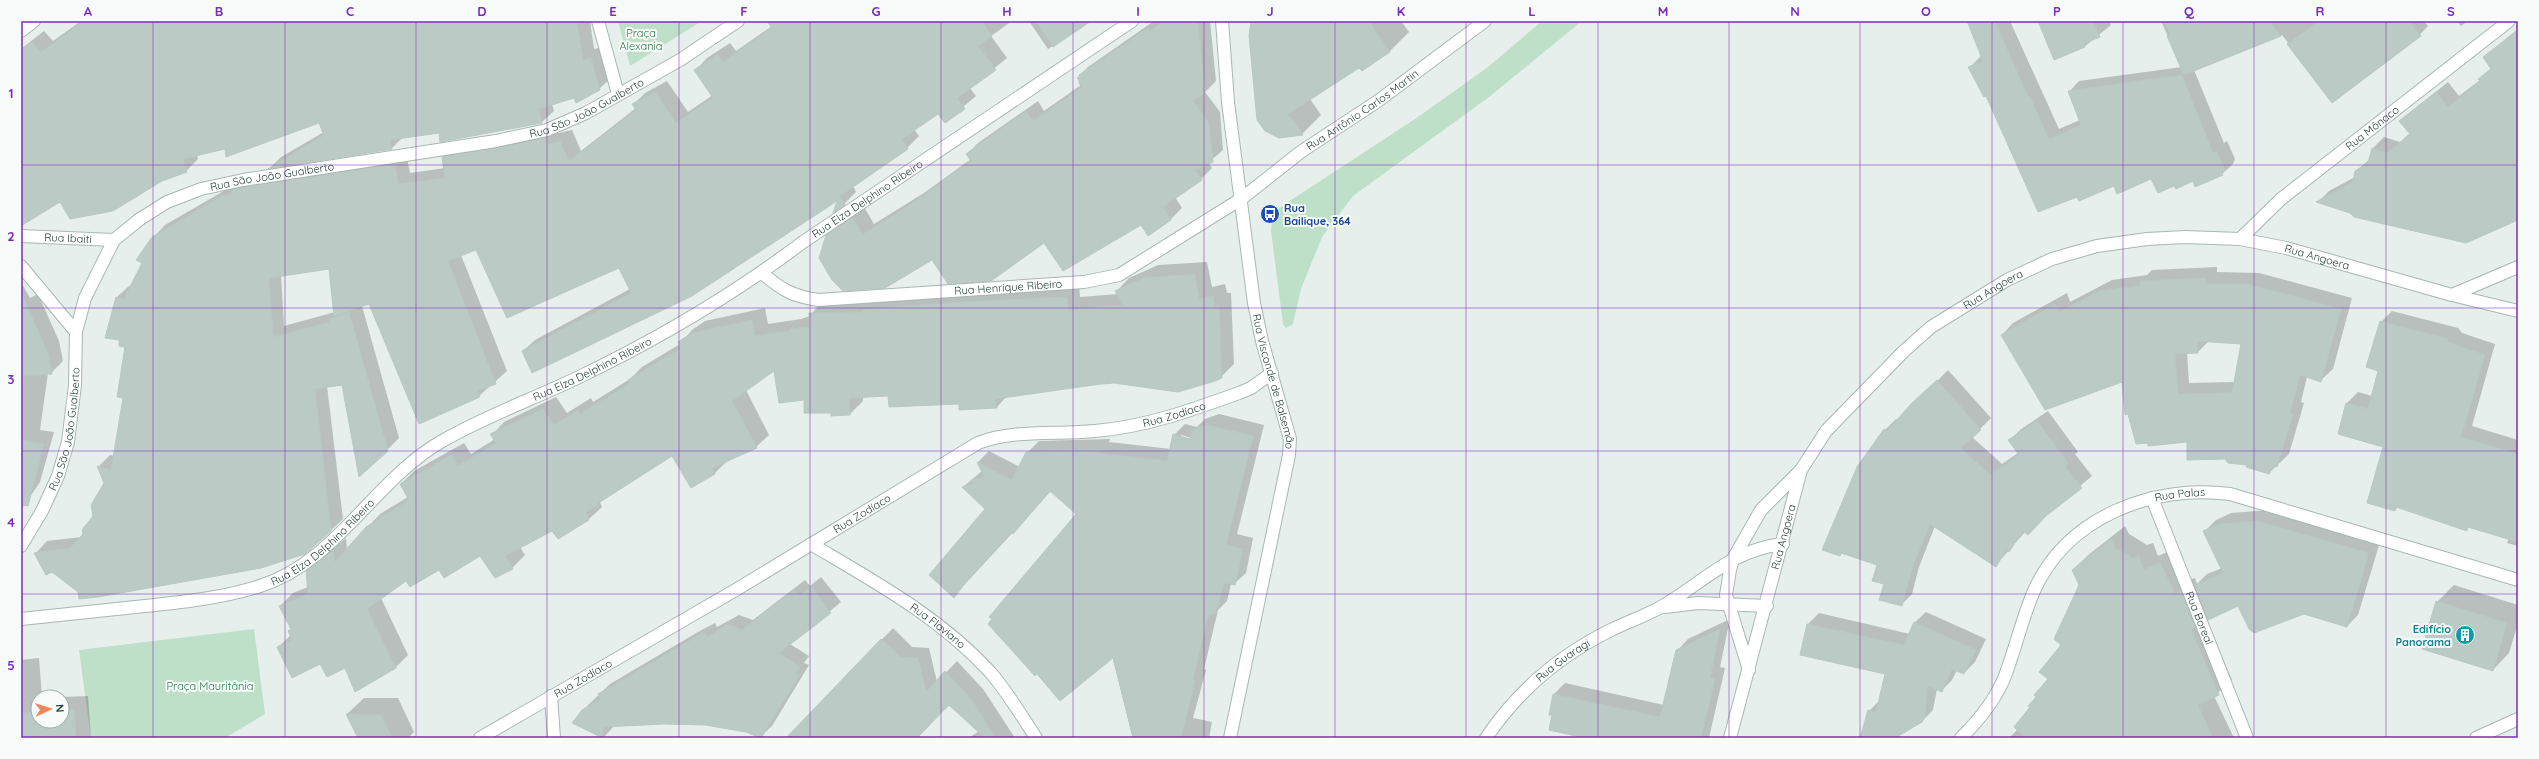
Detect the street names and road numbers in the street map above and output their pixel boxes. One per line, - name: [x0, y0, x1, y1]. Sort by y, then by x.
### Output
- street label: Rua Antônio Carlos Martin: [1304, 66, 1421, 153]
- street label: Rua São João Gualberto: [528, 75, 647, 141]
- street label: Rua Mônaco: [2343, 102, 2402, 153]
- street label: Rua Elza Delphino Ribeiro: [809, 156, 926, 241]
- street label: Rua São João Gualberto: [209, 159, 335, 194]
- street label: Rua Ibaiti: [44, 230, 92, 246]
- street label: Rua Angoera: [2283, 241, 2351, 273]
- street label: Rua Angoera: [1961, 267, 2025, 312]
- street label: Rua Henrique Ribeiro: [954, 276, 1063, 298]
- street label: Rua Visconde de Balsemão: [1249, 313, 1297, 450]
- street label: Rua Elza Delphino Ribeiro: [531, 334, 654, 404]
- street label: Rua São João Gualberto: [45, 367, 82, 493]
- street label: Rua Zodíaco: [1141, 398, 1208, 430]
- street label: Rua Palas: [2153, 485, 2205, 504]
- street label: Rua Zodíaco: [830, 490, 894, 536]
- street label: Rua Elza Delphino Ribeiro: [269, 495, 377, 588]
- street label: Rua Angoera: [1768, 503, 1799, 571]
- street label: Rua Boreal: [2183, 589, 2216, 647]
- street label: Rua Flaviano: [907, 600, 969, 652]
- street label: Rua Guaragi: [1533, 636, 1592, 685]
- street label: Rua Zodíaco: [551, 656, 615, 701]

